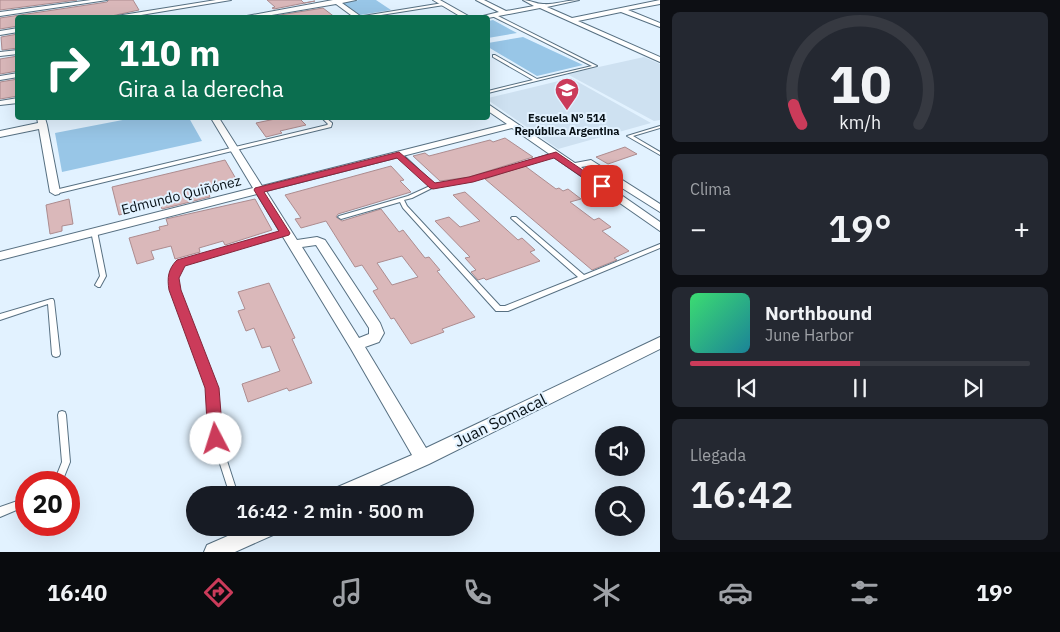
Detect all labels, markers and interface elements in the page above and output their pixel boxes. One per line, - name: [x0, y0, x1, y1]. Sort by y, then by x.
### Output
- text: 110 m: [118, 30, 221, 76]
- icon: right: [35, 35, 100, 100]
- text: 10: [829, 50, 891, 117]
- text: Gira a la derecha: [118, 74, 284, 103]
- school or university icon: Escuela Nº 514 República Argentina: [554, 77, 580, 111]
- place label: Escuela Nº 514 República Argentina: [514, 111, 620, 138]
- text: km/h: [839, 111, 881, 134]
- pin: [581, 165, 623, 207]
- street label: Edmundo Quiñónez: [119, 171, 243, 219]
- icon: arrive: [588, 172, 616, 200]
- text: Clima: [690, 179, 731, 199]
- text: 19°: [828, 203, 892, 252]
- text: −: [690, 210, 707, 247]
- text: +: [1013, 210, 1030, 247]
- text: Northbound: [765, 301, 872, 325]
- text: June Harbor: [765, 325, 854, 345]
- icon: previous: [733, 374, 761, 402]
- icon: pause: [846, 374, 874, 402]
- icon: next: [959, 374, 987, 402]
- street label: Juan Somacal: [451, 389, 549, 451]
- position arrow: [189, 412, 241, 464]
- map controls: [595, 426, 645, 536]
- button: sound: [595, 426, 645, 476]
- text: Llegada: [690, 445, 746, 465]
- text: 16:42: [690, 469, 793, 518]
- speed limit sign: 20: [15, 471, 80, 536]
- button: search: [595, 486, 645, 536]
- text: 16:42 · 2 min · 500 m: [236, 499, 424, 523]
- icon: directions: [201, 575, 236, 610]
- icon: music: [330, 575, 365, 610]
- icon: phone: [460, 575, 495, 610]
- icon: climate: [589, 575, 624, 610]
- icon: car: [718, 575, 753, 610]
- icon: filters: [847, 575, 882, 610]
- text: 16:40: [47, 578, 107, 607]
- text: 19°: [976, 578, 1013, 607]

